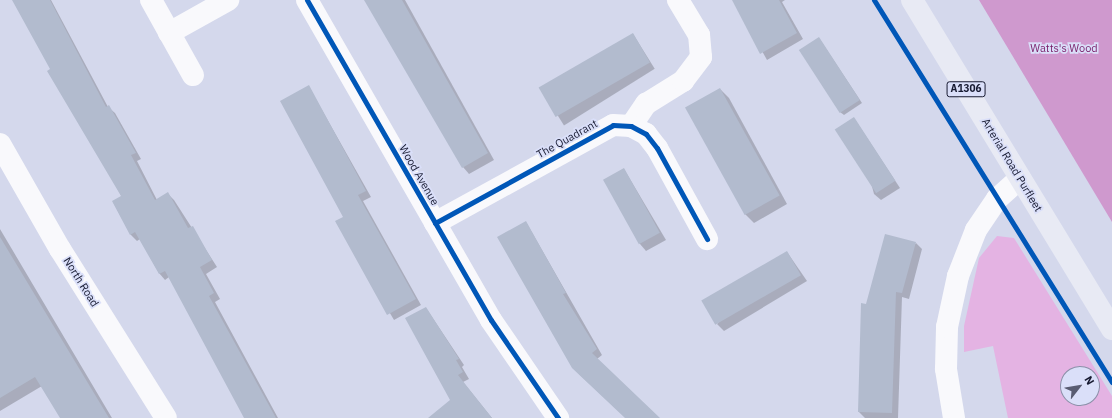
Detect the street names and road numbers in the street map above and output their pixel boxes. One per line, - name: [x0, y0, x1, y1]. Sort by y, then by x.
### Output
- road number: A1306: [946, 81, 986, 97]
- street label: Arterial Road Purfleet: [979, 116, 1045, 214]
- street label: The Quadrant: [534, 117, 600, 161]
- street label: Wood Avenue: [396, 142, 442, 208]
- street label: North Road: [61, 255, 101, 309]

